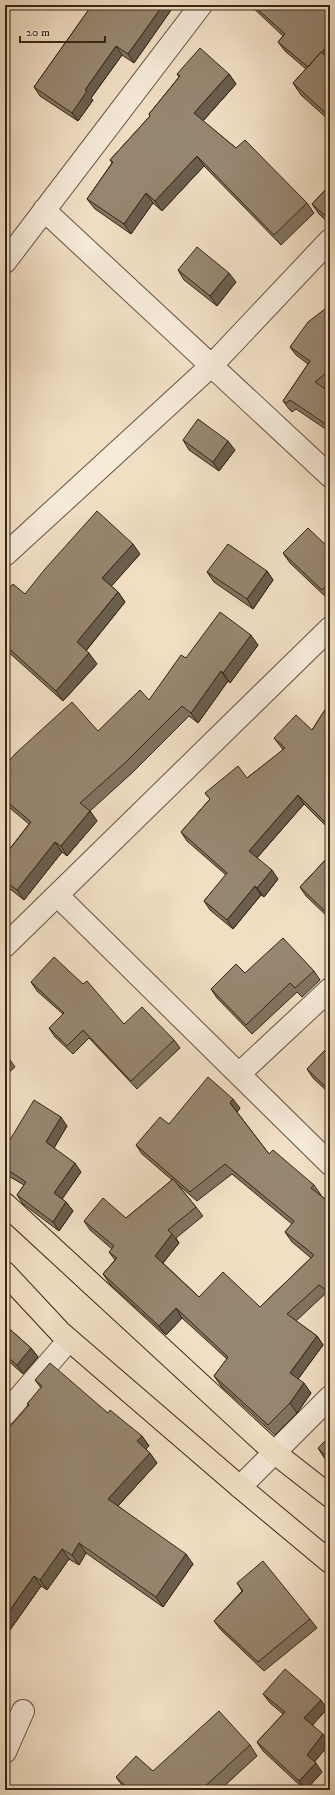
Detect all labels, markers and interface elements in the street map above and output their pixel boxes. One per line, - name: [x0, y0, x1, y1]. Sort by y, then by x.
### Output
- scale bar: [20, 18, 105, 44]
- text: 20 m: [26, 25, 50, 40]

